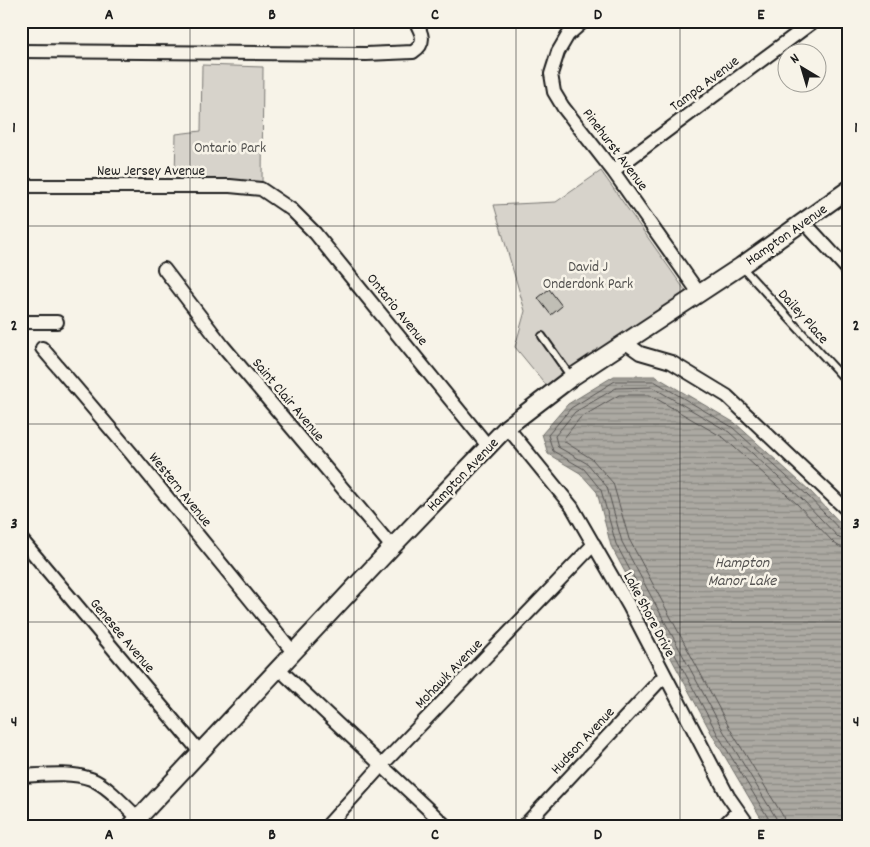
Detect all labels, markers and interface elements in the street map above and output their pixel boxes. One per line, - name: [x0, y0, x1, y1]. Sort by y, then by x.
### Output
- text: A: [105, 4, 114, 27]
- text: B: [268, 4, 276, 27]
- text: C: [431, 4, 439, 27]
- text: D: [594, 4, 603, 27]
- text: E: [757, 4, 765, 27]
- north arrow: [778, 42, 828, 92]
- text: N: [786, 49, 804, 69]
- street label: Tampa Avenue: [666, 51, 745, 118]
- street label: Pinehurst Avenue: [576, 104, 653, 196]
- text: 1: [12, 117, 16, 140]
- text: 1: [854, 117, 858, 140]
- park label: Ontario Park: [194, 138, 266, 160]
- street label: New Jersey Avenue: [97, 161, 205, 183]
- street label: Hampton Avenue: [742, 199, 833, 272]
- park label: David J Onderdonk Park: [543, 257, 633, 296]
- street label: Ontario Avenue: [360, 269, 433, 352]
- street label: Dailey Place: [772, 285, 833, 350]
- text: 2: [11, 315, 18, 338]
- text: 2: [853, 315, 860, 338]
- street label: Saint Clair Avenue: [246, 354, 329, 447]
- street label: Hampton Avenue: [422, 433, 505, 517]
- street label: Western Avenue: [142, 448, 217, 533]
- text: 3: [10, 513, 18, 536]
- text: 3: [852, 513, 860, 536]
- water label: Hampton Manor Lake: [708, 552, 777, 593]
- street label: Lake Shore Drive: [616, 568, 680, 662]
- street label: Genesee Avenue: [84, 594, 160, 679]
- street label: Mohawk Avenue: [410, 634, 489, 714]
- street label: Hudson Avenue: [546, 702, 621, 780]
- text: 4: [11, 711, 17, 734]
- text: 4: [853, 711, 859, 734]
- text: A: [105, 824, 114, 847]
- text: B: [268, 824, 276, 847]
- text: C: [431, 824, 439, 847]
- text: D: [594, 824, 603, 847]
- text: E: [757, 824, 765, 847]

